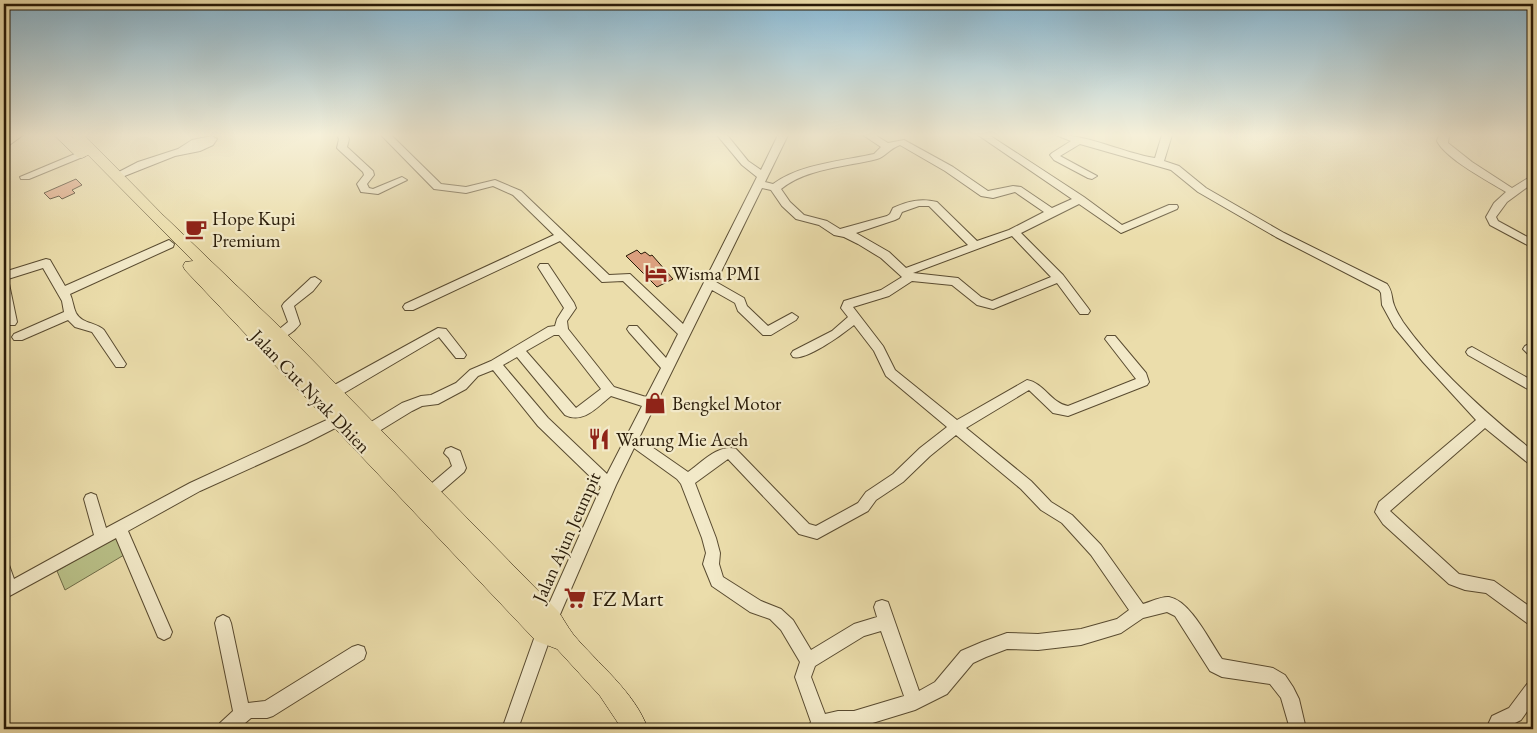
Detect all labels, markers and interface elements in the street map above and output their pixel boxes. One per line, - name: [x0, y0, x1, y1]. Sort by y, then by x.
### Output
- place label: Hope Kupi Premium: [212, 206, 296, 253]
- cafe icon: Hope Kupi Premium: [183, 216, 209, 242]
- hotel icon: Wisma PMI: [643, 260, 669, 286]
- place label: Wisma PMI: [672, 261, 761, 286]
- street label: Jalan Cut Nyak Dhien: [244, 323, 376, 459]
- shop icon: Bengkel Motor: [642, 390, 668, 416]
- place label: Bengkel Motor: [672, 391, 782, 416]
- restaurant icon: Warung Mie Aceh: [586, 426, 612, 452]
- place label: Warung Mie Aceh: [616, 427, 748, 452]
- street label: Jalan Ajun Jeumpit: [526, 468, 606, 608]
- place label: FZ Mart: [592, 584, 663, 613]
- supermarket icon: FZ Mart: [562, 585, 588, 611]

